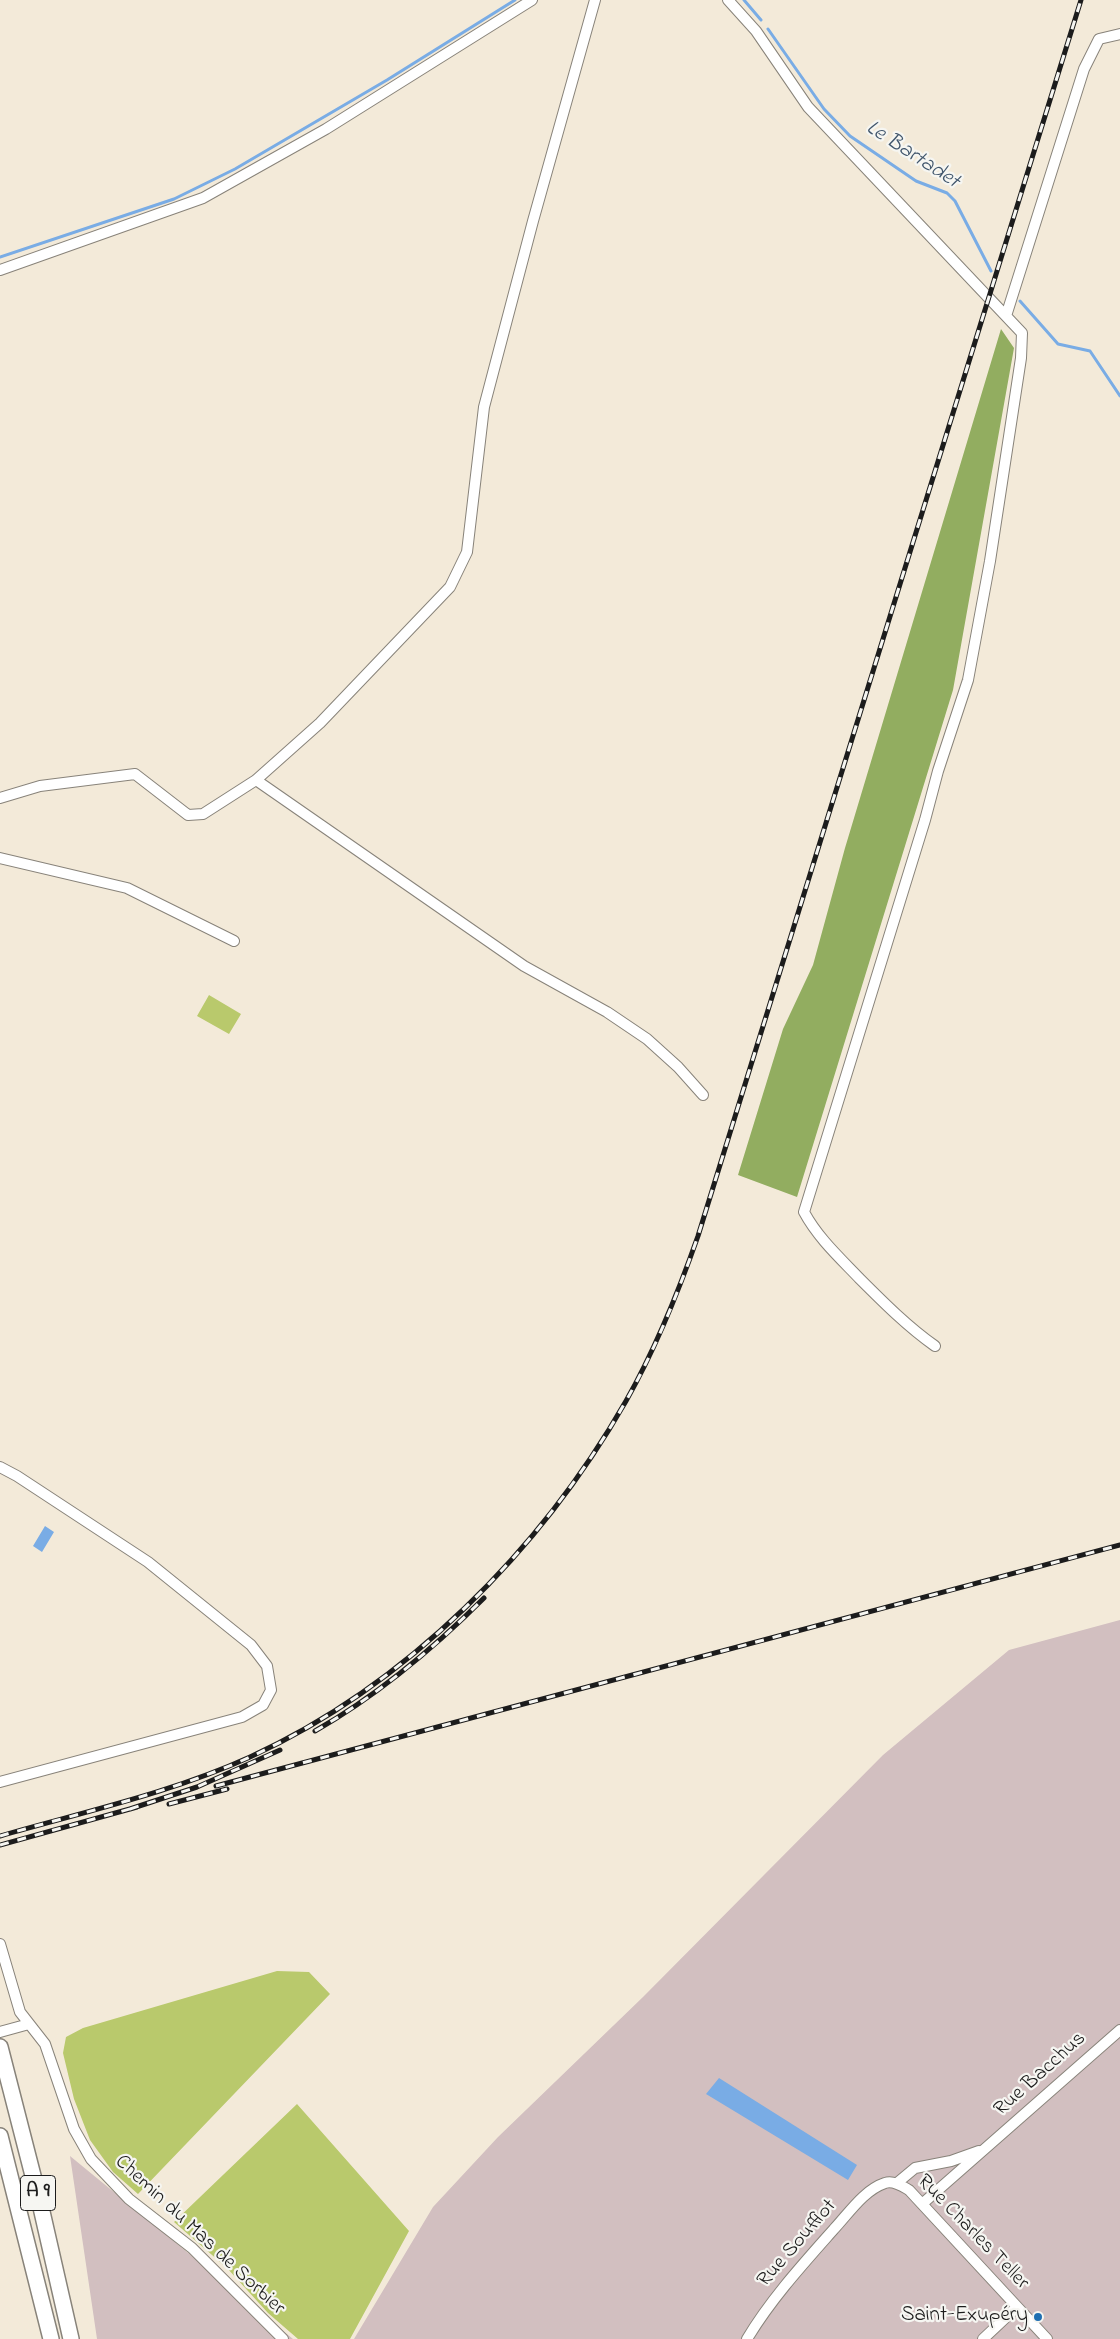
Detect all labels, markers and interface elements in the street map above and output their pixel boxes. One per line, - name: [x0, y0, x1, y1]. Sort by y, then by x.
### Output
- water label: Le Bartadet: [860, 116, 964, 196]
- street label: Rue Bacchus: [990, 2027, 1092, 2123]
- street label: Chemin du Mas de Sorbier: [109, 2150, 289, 2322]
- street label: Rue Charles Teller: [911, 2170, 1033, 2296]
- road number: A 9: [20, 2176, 56, 2210]
- street label: Rue Soufflot: [753, 2195, 843, 2293]
- place label: Saint-Exupéry: [901, 2304, 1028, 2330]
- marker: Saint-Exupéry: [1032, 2311, 1044, 2323]

